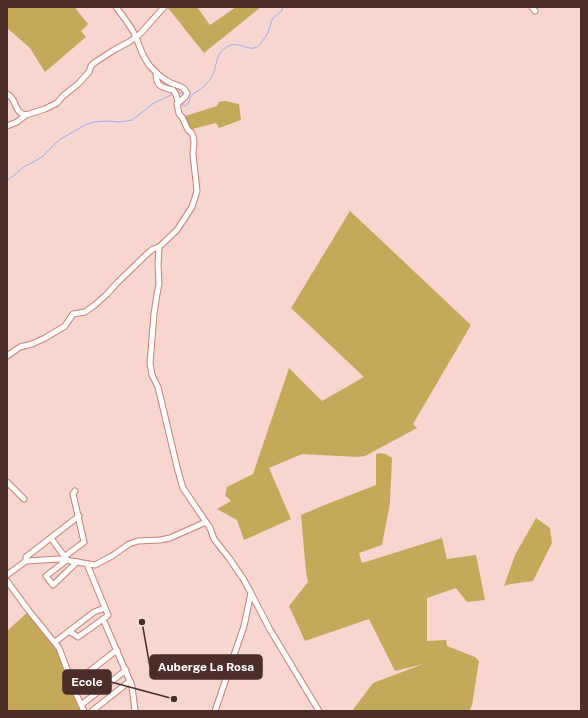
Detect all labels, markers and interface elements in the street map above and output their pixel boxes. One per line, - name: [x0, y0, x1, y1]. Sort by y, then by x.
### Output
- callout: Auberge La Rosa: [150, 655, 262, 679]
- text: Auberge La Rosa: [158, 660, 254, 674]
- callout: Ecole: [63, 670, 111, 694]
- text: Ecole: [71, 675, 103, 689]

